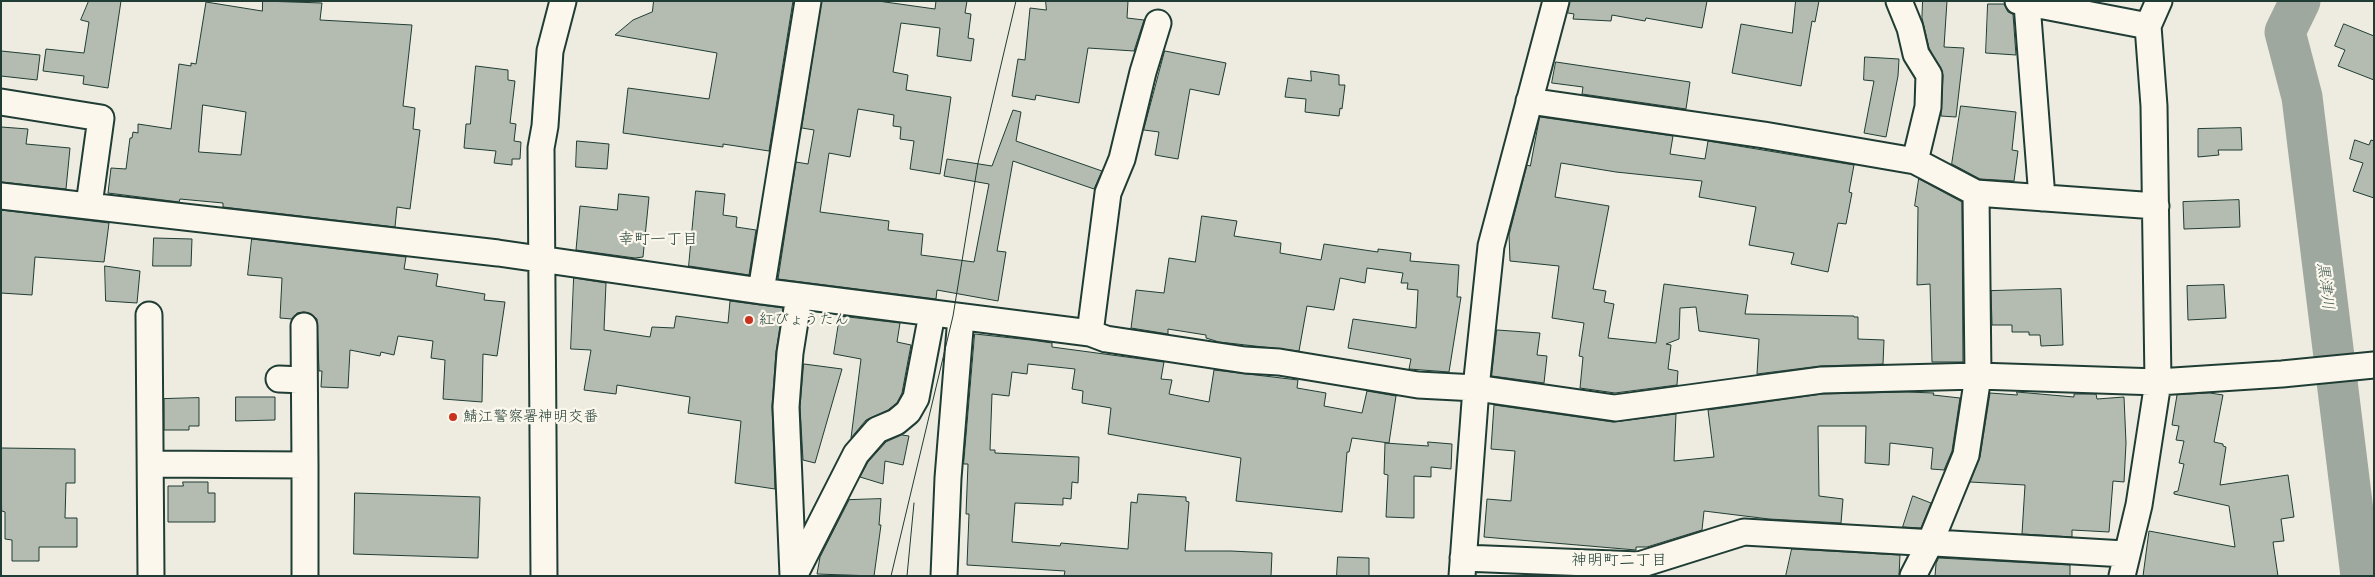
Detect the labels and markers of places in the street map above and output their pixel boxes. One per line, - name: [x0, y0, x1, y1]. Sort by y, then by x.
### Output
- place label: 紅びょうたん: [759, 311, 849, 329]
- marker: 紅びょうたん: [743, 314, 755, 326]
- place label: 鯖江警察署神明交番: [463, 408, 598, 426]
- marker: 鯖江警察署神明交番: [447, 411, 459, 423]

